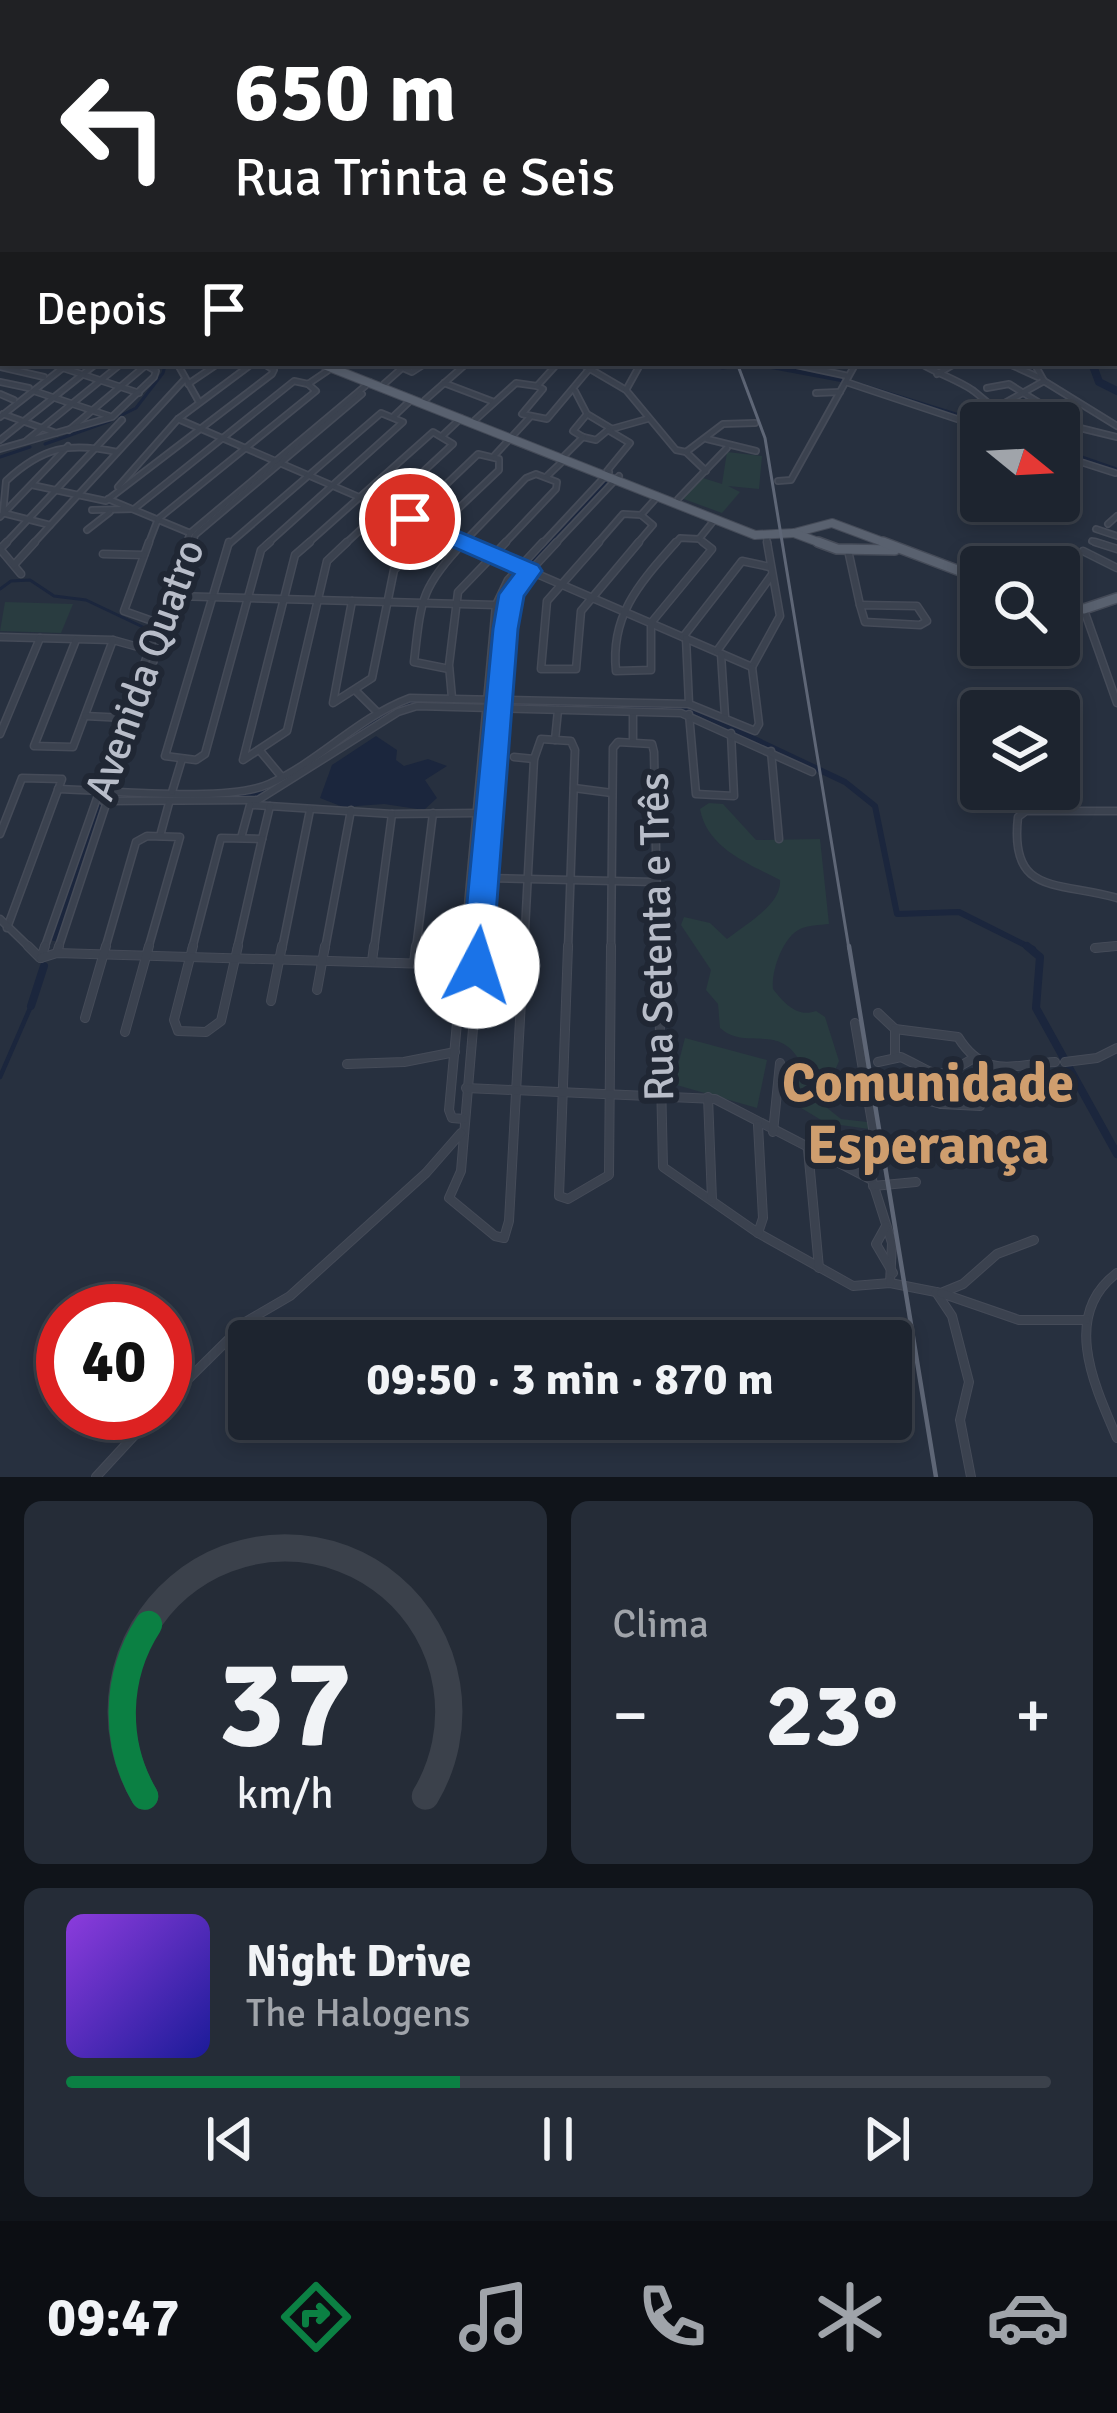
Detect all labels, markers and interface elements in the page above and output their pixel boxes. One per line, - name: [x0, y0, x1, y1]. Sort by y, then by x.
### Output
- text: 650 m: [234, 41, 456, 145]
- icon: left: [36, 48, 192, 204]
- text: Rua Trinta e Seis: [234, 144, 615, 211]
- icon: arrive: [191, 276, 257, 342]
- text: Depois: [36, 282, 167, 337]
- north arrow: [960, 402, 1080, 522]
- map controls: [960, 402, 1080, 810]
- pin: [359, 468, 461, 570]
- icon: arrive: [377, 486, 443, 552]
- street label: Avenida Quatro: [74, 533, 216, 807]
- button: search: [960, 546, 1080, 666]
- button: layers: [960, 690, 1080, 810]
- street label: Rua Setenta e Três: [629, 772, 685, 1102]
- position arrow: [414, 903, 540, 1029]
- district label: Comunidade Esperança: [782, 1050, 1074, 1179]
- speed limit sign: 40: [36, 1284, 192, 1440]
- text: 09:50 · 3 min · 870 m: [366, 1352, 774, 1407]
- text: Clima: [613, 1600, 709, 1648]
- text: 37: [218, 1628, 353, 1781]
- text: 23°: [765, 1660, 898, 1771]
- text: −: [613, 1675, 648, 1756]
- text: +: [1015, 1675, 1051, 1756]
- text: km/h: [237, 1767, 334, 1820]
- text: Night Drive: [246, 1934, 471, 1989]
- text: The Halogens: [246, 1989, 470, 2037]
- icon: previous: [197, 2106, 263, 2172]
- icon: pause: [525, 2106, 591, 2172]
- icon: next: [854, 2106, 920, 2172]
- icon: directions: [274, 2275, 358, 2359]
- icon: music: [452, 2275, 536, 2359]
- icon: phone: [630, 2275, 714, 2359]
- icon: climate: [808, 2275, 892, 2359]
- icon: car: [986, 2275, 1070, 2359]
- text: 09:47: [47, 2284, 180, 2351]

